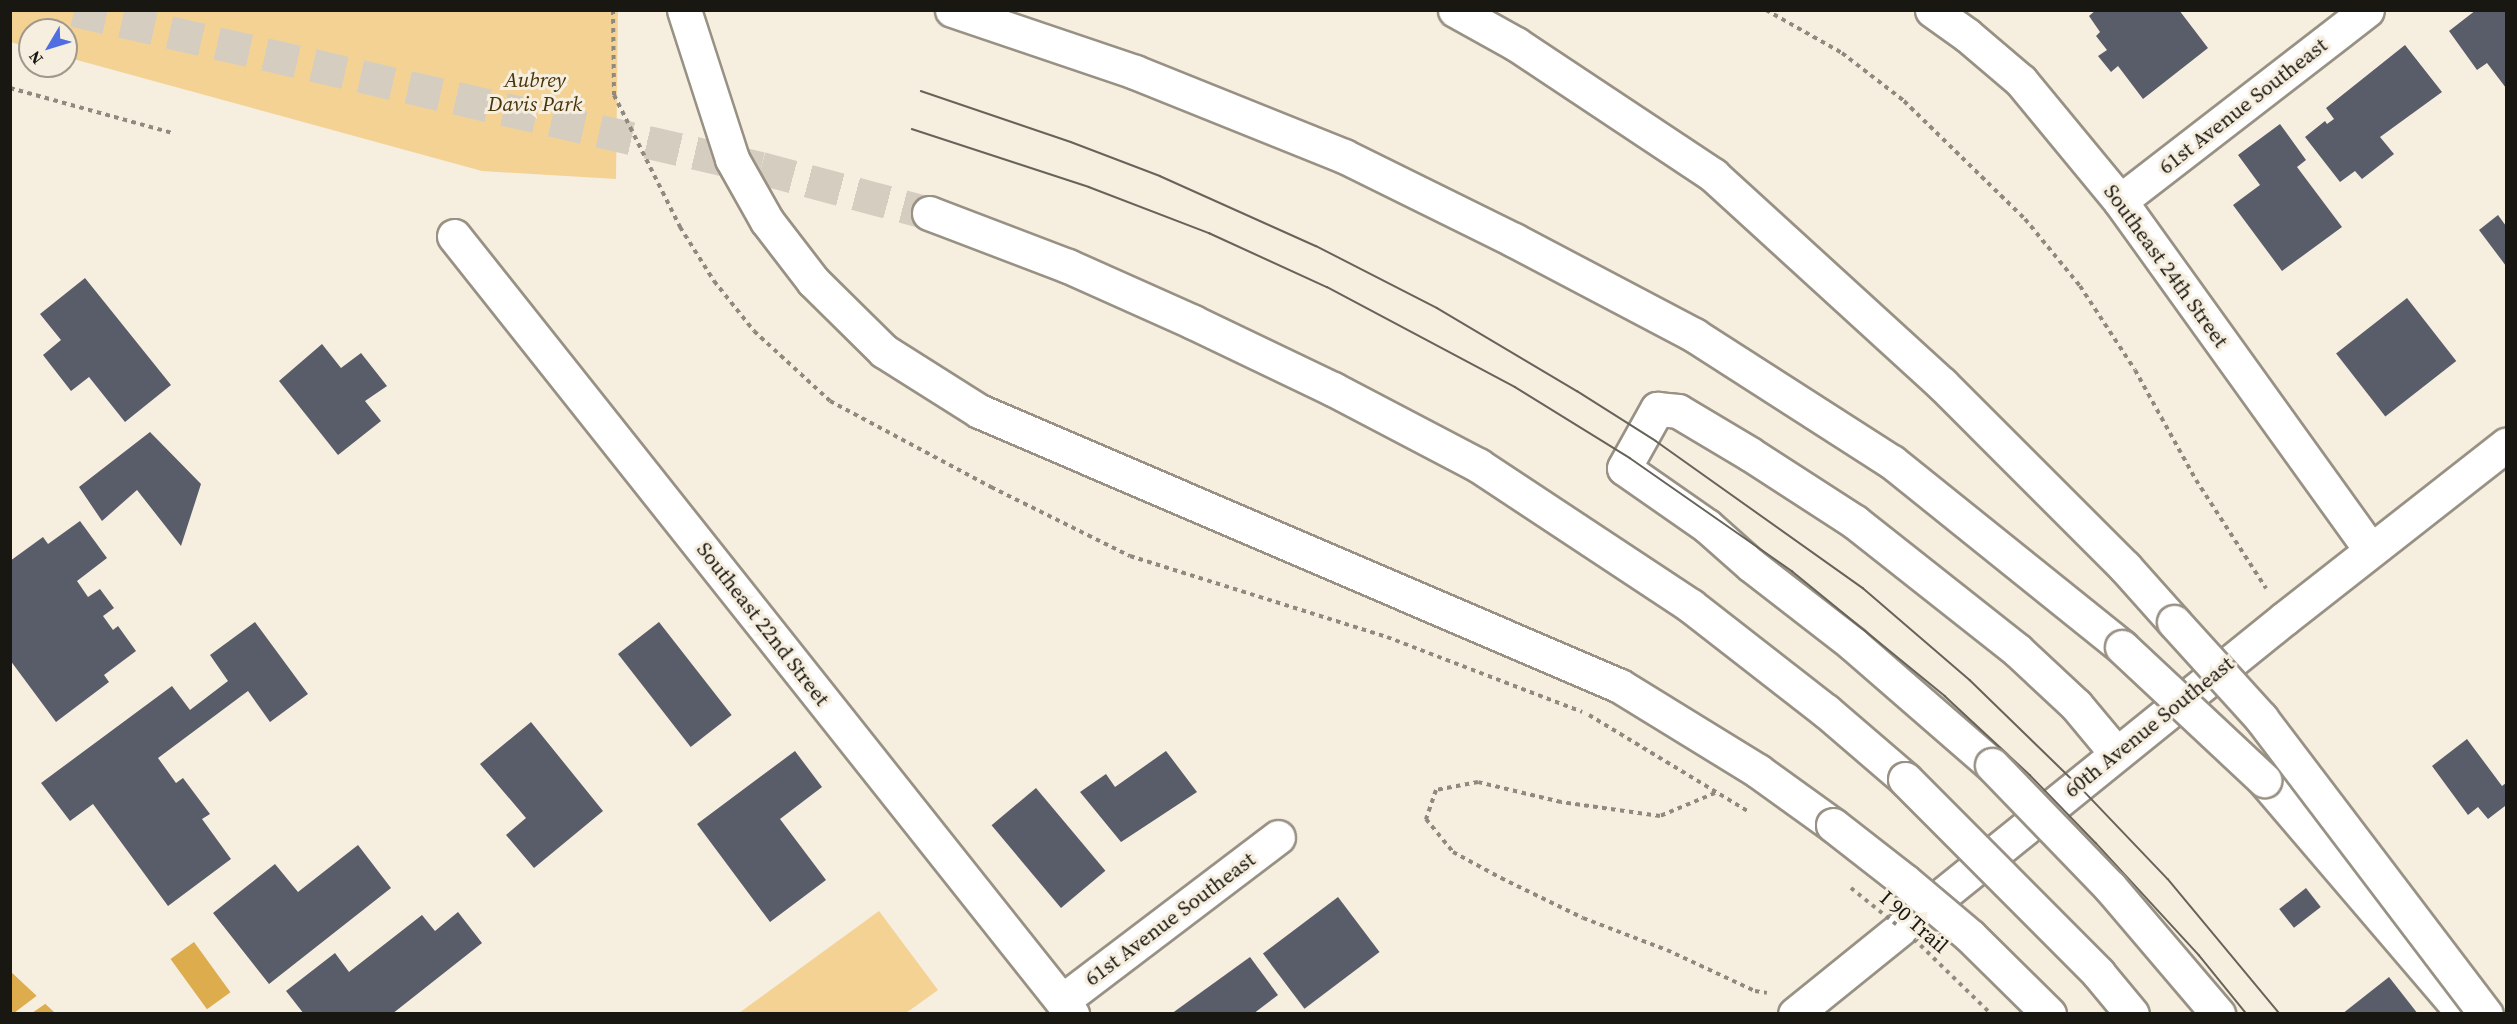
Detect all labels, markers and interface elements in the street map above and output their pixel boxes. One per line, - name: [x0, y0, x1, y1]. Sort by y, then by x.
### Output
- north arrow: [18, 18, 78, 78]
- street label: 61st Avenue Southeast: [2154, 32, 2332, 180]
- text: N: [23, 46, 48, 69]
- park label: Aubrey Davis Park: [488, 67, 582, 117]
- street label: Southeast 24th Street: [2098, 180, 2234, 352]
- street label: Southeast 22nd Street: [691, 537, 835, 711]
- street label: 60th Avenue Southeast: [2059, 651, 2239, 803]
- street label: 61st Avenue Southeast: [1080, 847, 1260, 991]
- street label: I 90 Trail: [1875, 885, 1953, 959]

